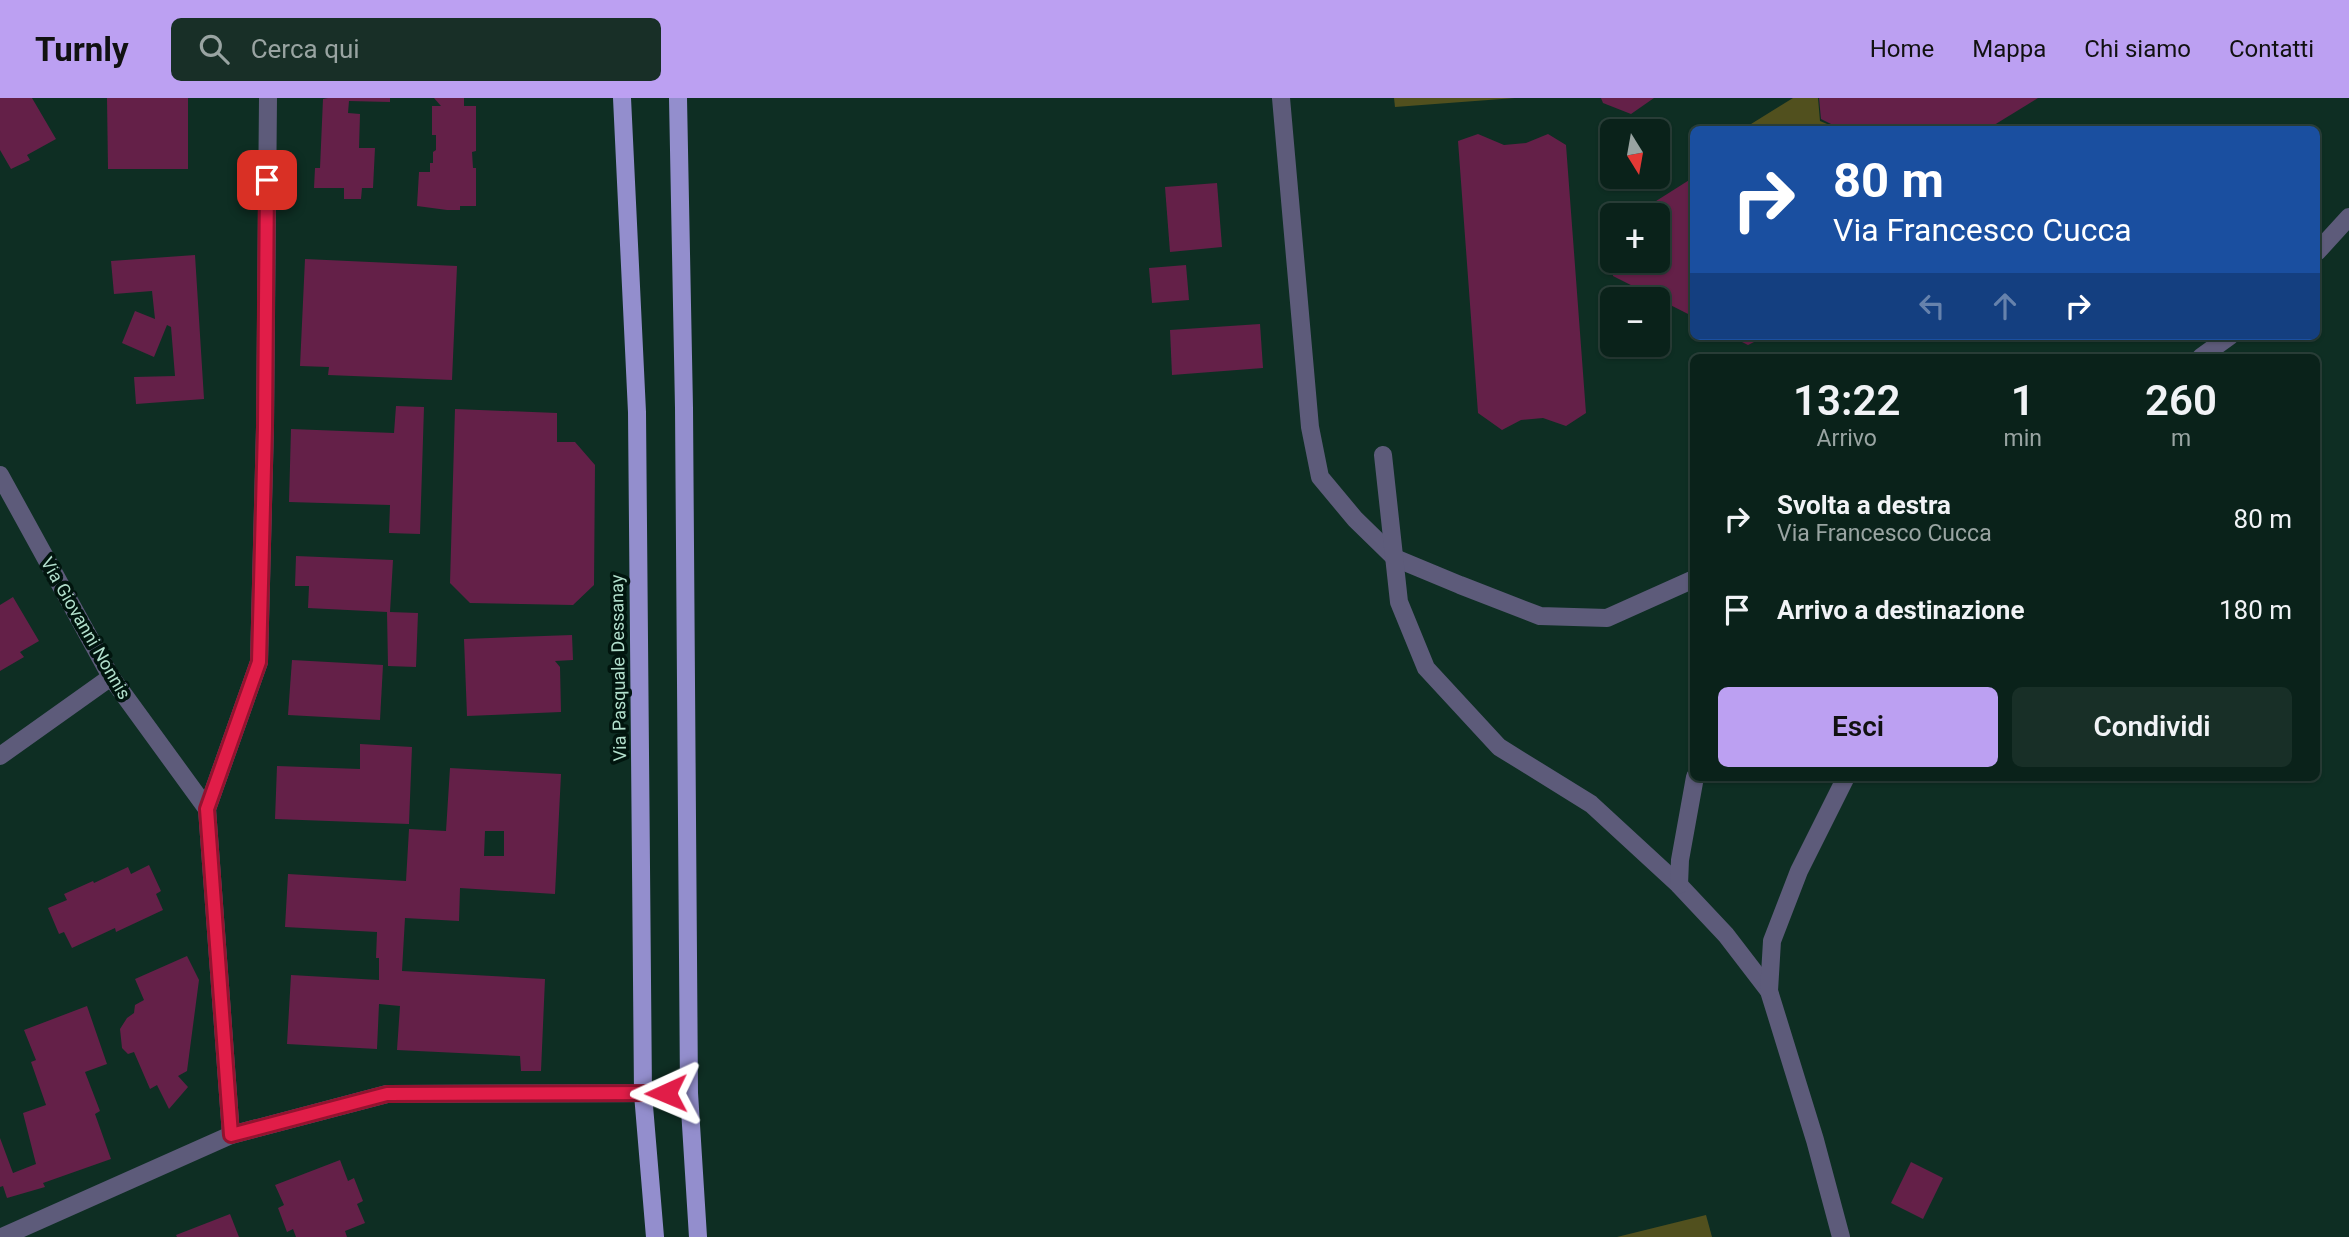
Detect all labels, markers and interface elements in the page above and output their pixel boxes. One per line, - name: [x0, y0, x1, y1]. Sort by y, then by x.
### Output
- search box: [171, 18, 661, 81]
- text: Turnly: [35, 30, 129, 69]
- icon: search: [195, 30, 233, 68]
- text: Cerca qui: [251, 34, 360, 64]
- text: Home: [1870, 35, 1934, 63]
- text: Mappa: [1972, 35, 2046, 63]
- text: Chi siamo: [2084, 35, 2191, 63]
- text: Contatti: [2229, 35, 2314, 63]
- north arrow: [1600, 119, 1670, 189]
- map controls: [1600, 119, 1670, 357]
- pin: [237, 150, 297, 210]
- text: 80 m: [1833, 152, 1944, 209]
- icon: right: [1718, 154, 1809, 245]
- icon: arrive: [248, 161, 286, 199]
- button: +: [1600, 203, 1670, 273]
- text: Via Francesco Cucca: [1833, 211, 2132, 249]
- button: −: [1600, 287, 1670, 357]
- icon: left: [1913, 287, 1951, 325]
- icon: ahead: [1986, 287, 2024, 325]
- icon: right: [2059, 287, 2097, 325]
- text: 13:22: [1793, 376, 1900, 425]
- text: 1: [2011, 376, 2035, 425]
- text: 260: [2145, 376, 2217, 425]
- text: Arrivo: [1817, 425, 1877, 452]
- text: min: [2003, 425, 2042, 452]
- text: m: [2171, 425, 2191, 452]
- text: Svolta a destra: [1777, 490, 1951, 520]
- icon: right: [1718, 500, 1756, 538]
- text: 80 m: [2234, 504, 2292, 534]
- text: Via Francesco Cucca: [1777, 520, 1992, 547]
- street label: Via Giovanni Nonnis: [37, 553, 135, 703]
- street label: Via Pasquale Dessanay: [606, 574, 630, 761]
- icon: arrive: [1718, 591, 1756, 629]
- text: Arrivo a destinazione: [1777, 595, 2024, 625]
- text: 180 m: [2219, 595, 2292, 625]
- button: Esci: [1718, 687, 1998, 767]
- button: Condividi: [2012, 687, 2292, 767]
- position arrow: [629, 1056, 703, 1130]

